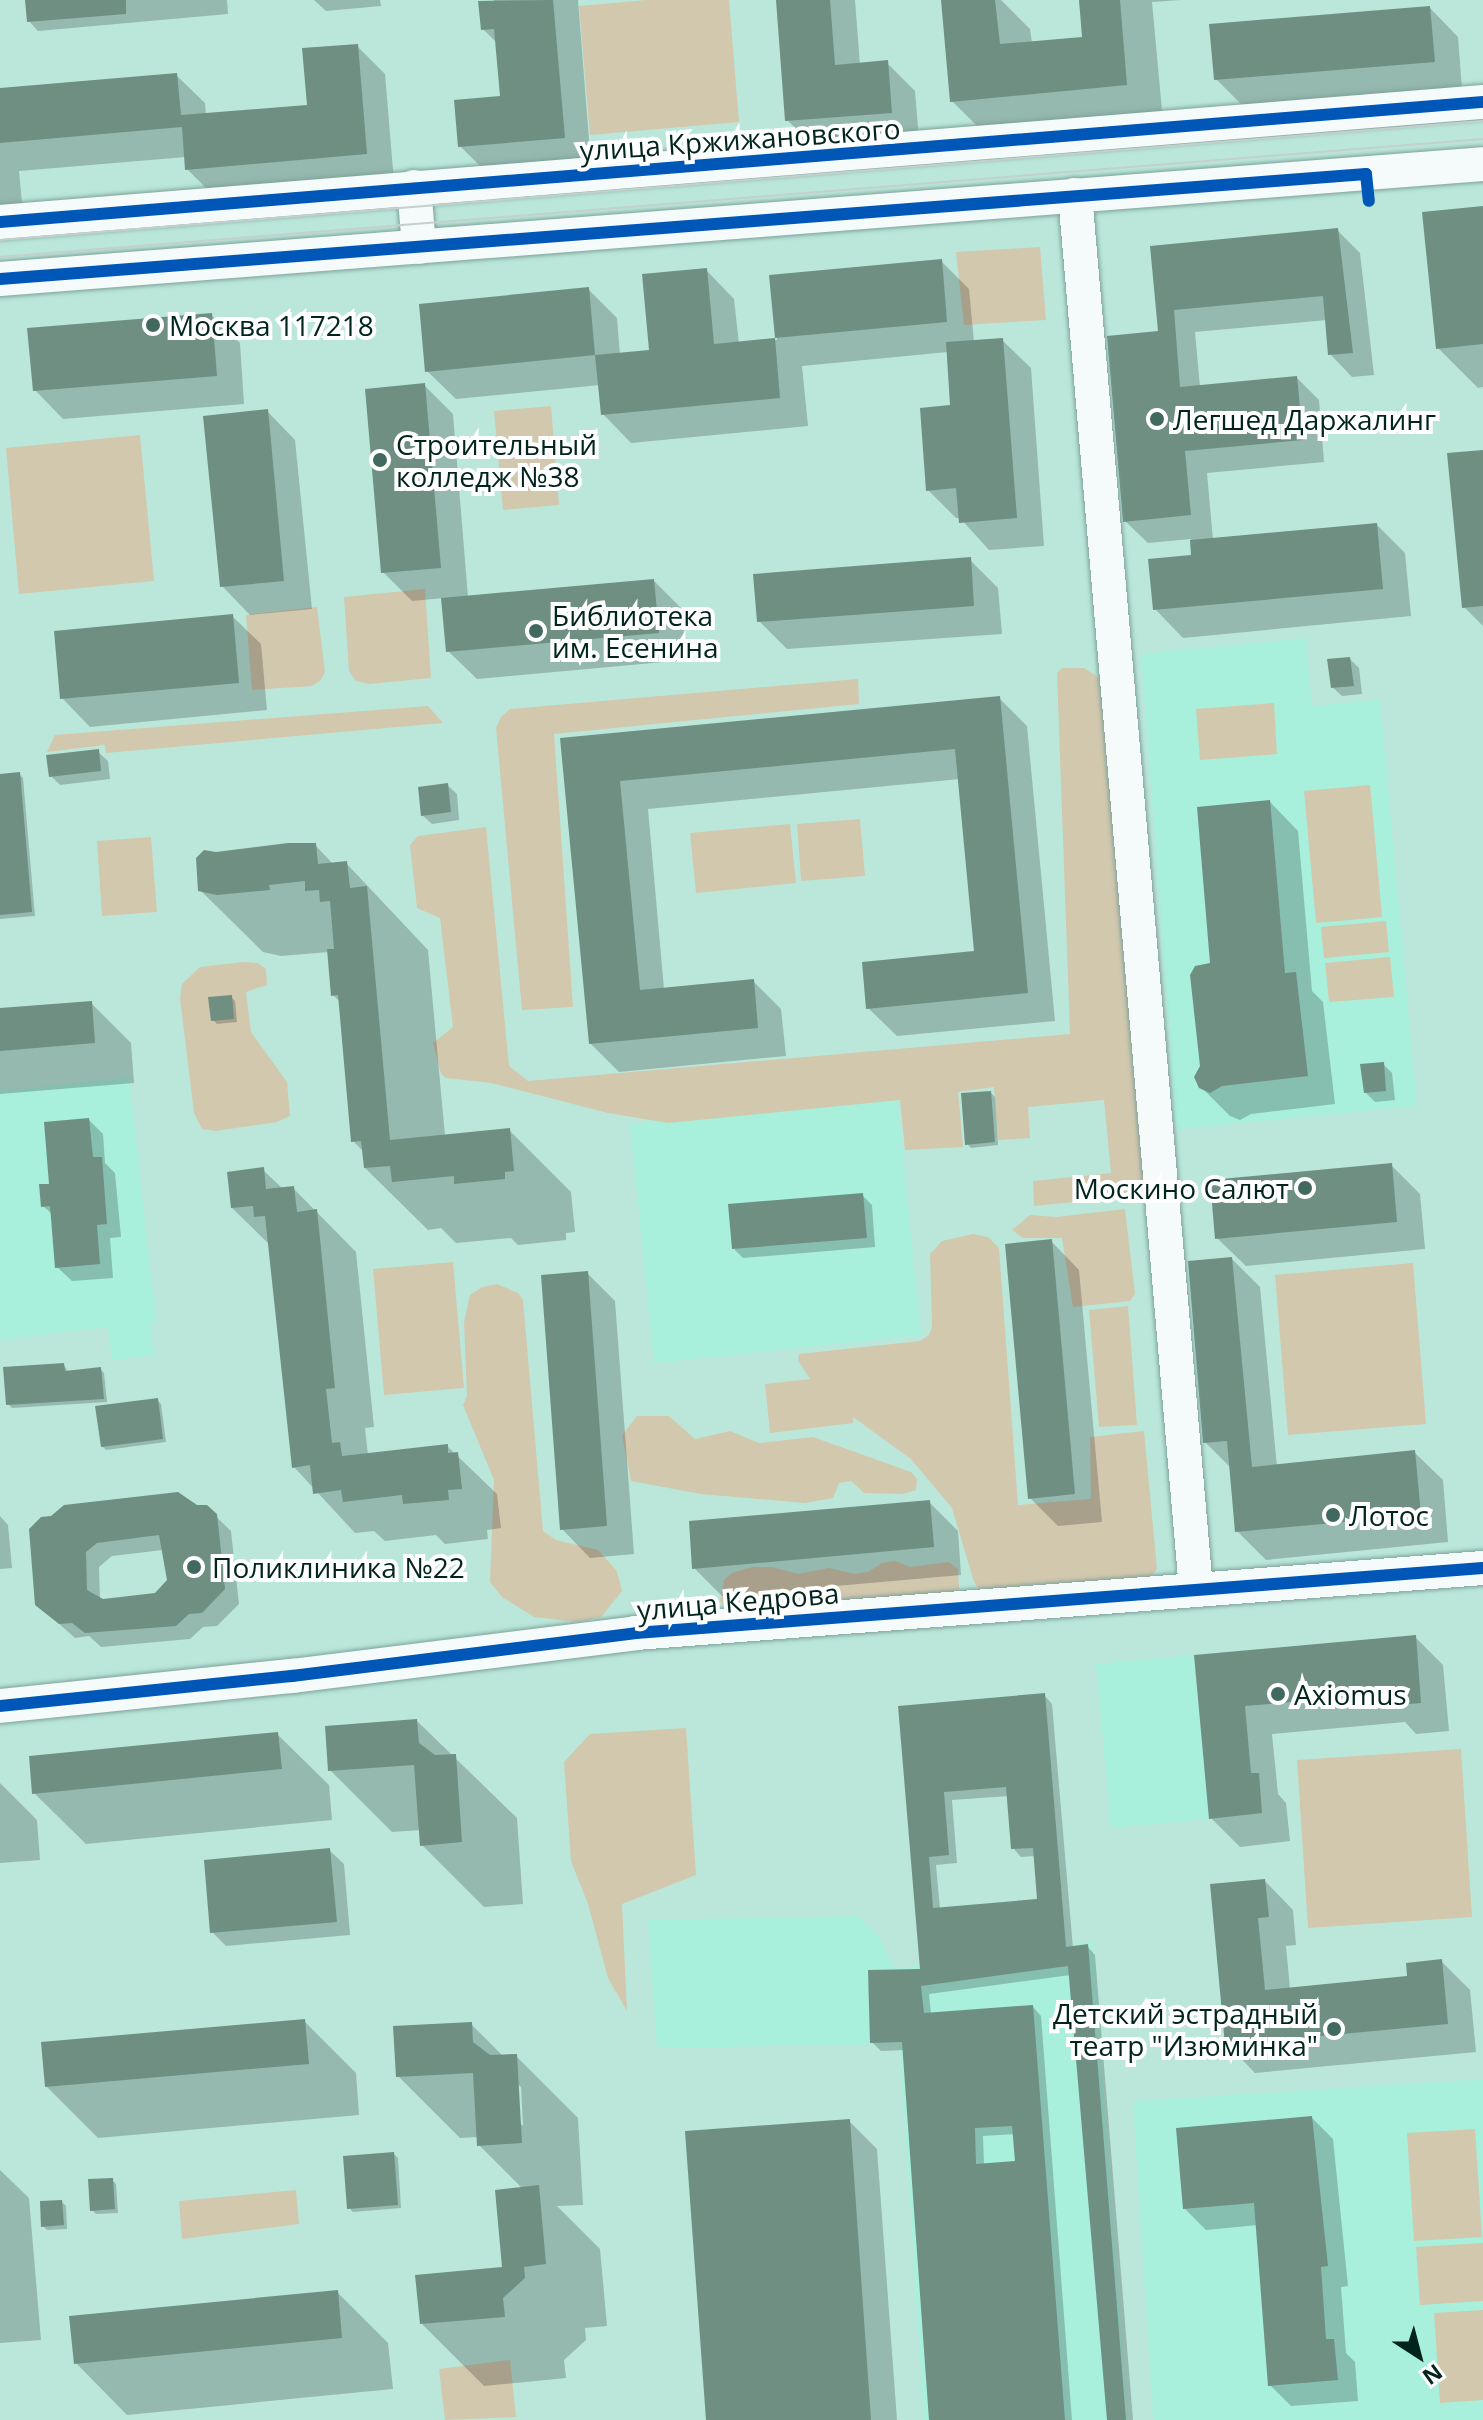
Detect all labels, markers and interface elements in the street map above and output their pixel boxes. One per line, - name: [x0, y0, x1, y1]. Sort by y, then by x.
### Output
- street label: улица Кржижановского: [579, 111, 901, 167]
- place label: Москва 117218: [169, 308, 374, 342]
- marker: Москва 117218: [144, 316, 162, 334]
- place label: Легшед Даржалинг: [1173, 402, 1436, 436]
- marker: Легшед Даржалинг: [1148, 410, 1166, 428]
- place label: Строительный колледж №38: [396, 427, 597, 493]
- marker: Строительный колледж №38: [371, 451, 389, 469]
- place label: Библиотека им. Есенина: [552, 598, 718, 664]
- marker: Библиотека им. Есенина: [527, 622, 545, 640]
- place label: Москино Салют: [1074, 1171, 1289, 1205]
- marker: Москино Салют: [1296, 1179, 1314, 1197]
- place label: Лотос: [1349, 1498, 1429, 1532]
- marker: Лотос: [1324, 1506, 1342, 1524]
- place label: Поликлиника №22: [212, 1550, 465, 1584]
- marker: Поликлиника №22: [183, 1556, 205, 1578]
- street label: улица Кедрова: [636, 1575, 840, 1627]
- place label: Axiomus: [1294, 1677, 1407, 1711]
- marker: Axiomus: [1269, 1685, 1287, 1703]
- place label: Детский эстрадный театр "Изюминка": [1053, 1996, 1318, 2062]
- marker: Детский эстрадный театр "Изюминка": [1325, 2020, 1343, 2038]
- north arrow: [1379, 2316, 1459, 2396]
- text: N: [1417, 2358, 1449, 2393]

